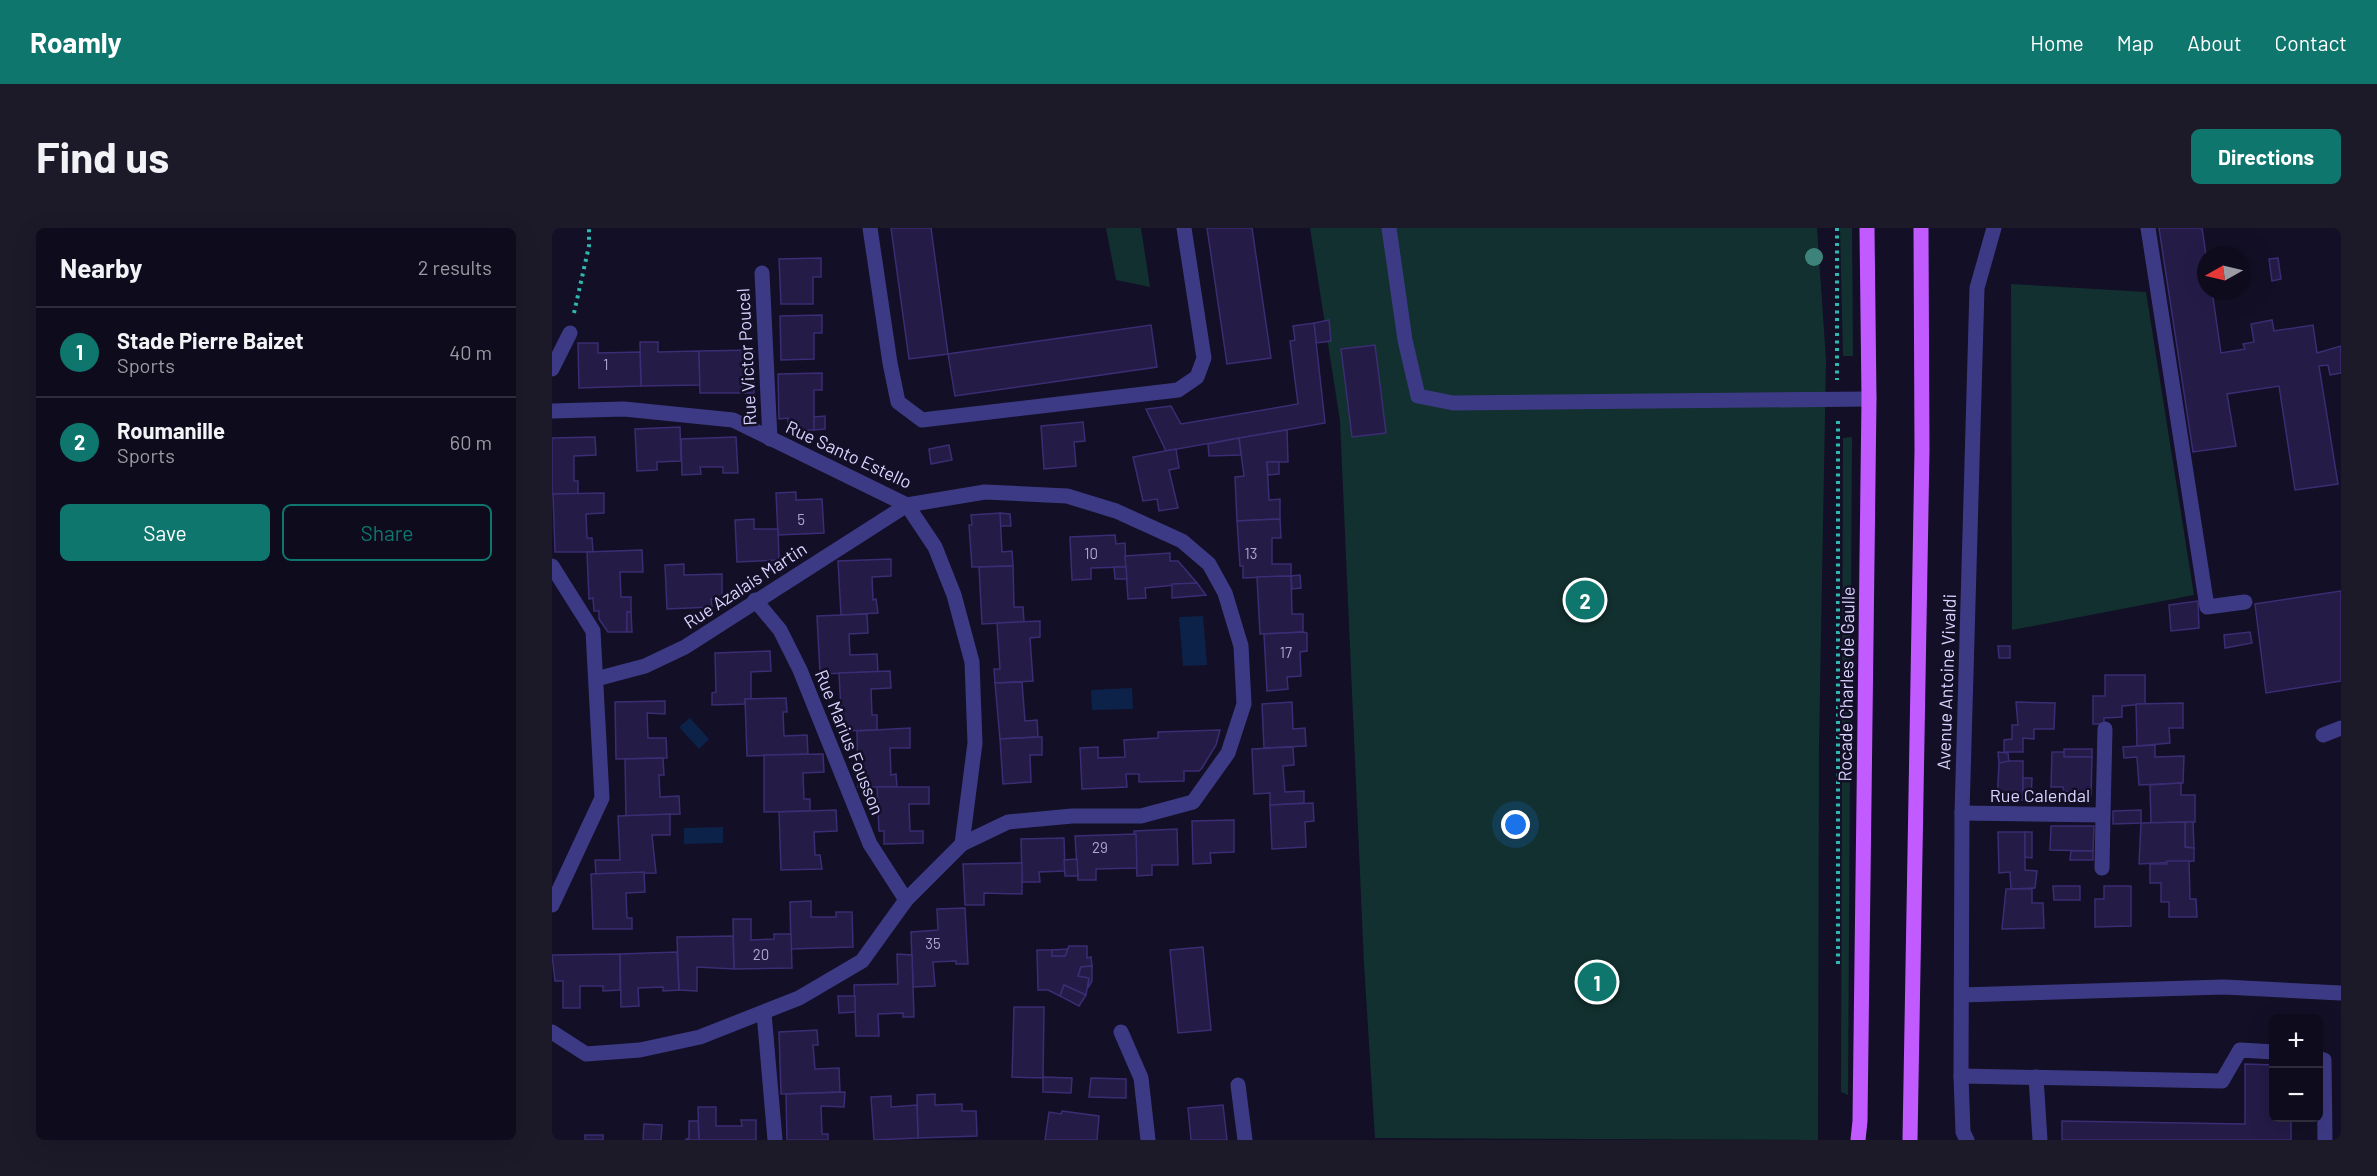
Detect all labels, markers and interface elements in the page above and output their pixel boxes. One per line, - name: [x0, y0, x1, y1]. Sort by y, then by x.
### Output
- text: Roamly: [30, 25, 122, 59]
- text: Home: [2030, 30, 2084, 55]
- text: Map: [2117, 30, 2154, 55]
- text: About: [2187, 30, 2242, 55]
- text: Contact: [2275, 30, 2347, 55]
- button: Directions: [2191, 129, 2341, 184]
- text: Find us: [36, 131, 169, 181]
- north arrow: [2197, 246, 2251, 300]
- text: Nearby: [60, 252, 142, 283]
- text: 2 results: [418, 255, 492, 279]
- street label: Rue Victor Poucel: [731, 288, 761, 426]
- text: Stade Pierre Baizet: [117, 327, 304, 353]
- text: 1: [76, 340, 83, 364]
- text: 40 m: [449, 340, 492, 364]
- text: Sports: [117, 353, 175, 377]
- house number: 1: [603, 355, 609, 373]
- street label: Rue Santo Estello: [783, 415, 915, 493]
- text: Roumanille: [117, 417, 225, 443]
- text: 2: [74, 430, 85, 454]
- text: 60 m: [450, 430, 492, 454]
- text: Sports: [117, 443, 175, 467]
- button: Save: [60, 504, 270, 561]
- button: Share: [282, 504, 492, 561]
- house number: 5: [797, 510, 805, 528]
- street label: Rue Azalais Martin: [680, 537, 810, 633]
- house number: 10: [1084, 544, 1098, 562]
- house number: 13: [1245, 544, 1257, 562]
- pin: 2: [1566, 578, 1604, 622]
- street label: Rocade Charles de Gaulle: [1833, 586, 1859, 782]
- street label: Avenue Antoine Vivaldi: [1932, 594, 1960, 770]
- house number: 17: [1280, 643, 1292, 661]
- street label: Rue Marius Fousson: [811, 666, 889, 818]
- street label: Rue Calendal: [1990, 784, 2090, 806]
- your location: [1501, 810, 1530, 839]
- house number: 29: [1092, 838, 1108, 856]
- house number: 35: [925, 934, 941, 952]
- house number: 20: [753, 945, 769, 963]
- pin: 1: [1578, 960, 1616, 1005]
- map controls: [2269, 1014, 2323, 1122]
- button: +: [2269, 1014, 2323, 1068]
- button: −: [2269, 1068, 2323, 1122]

